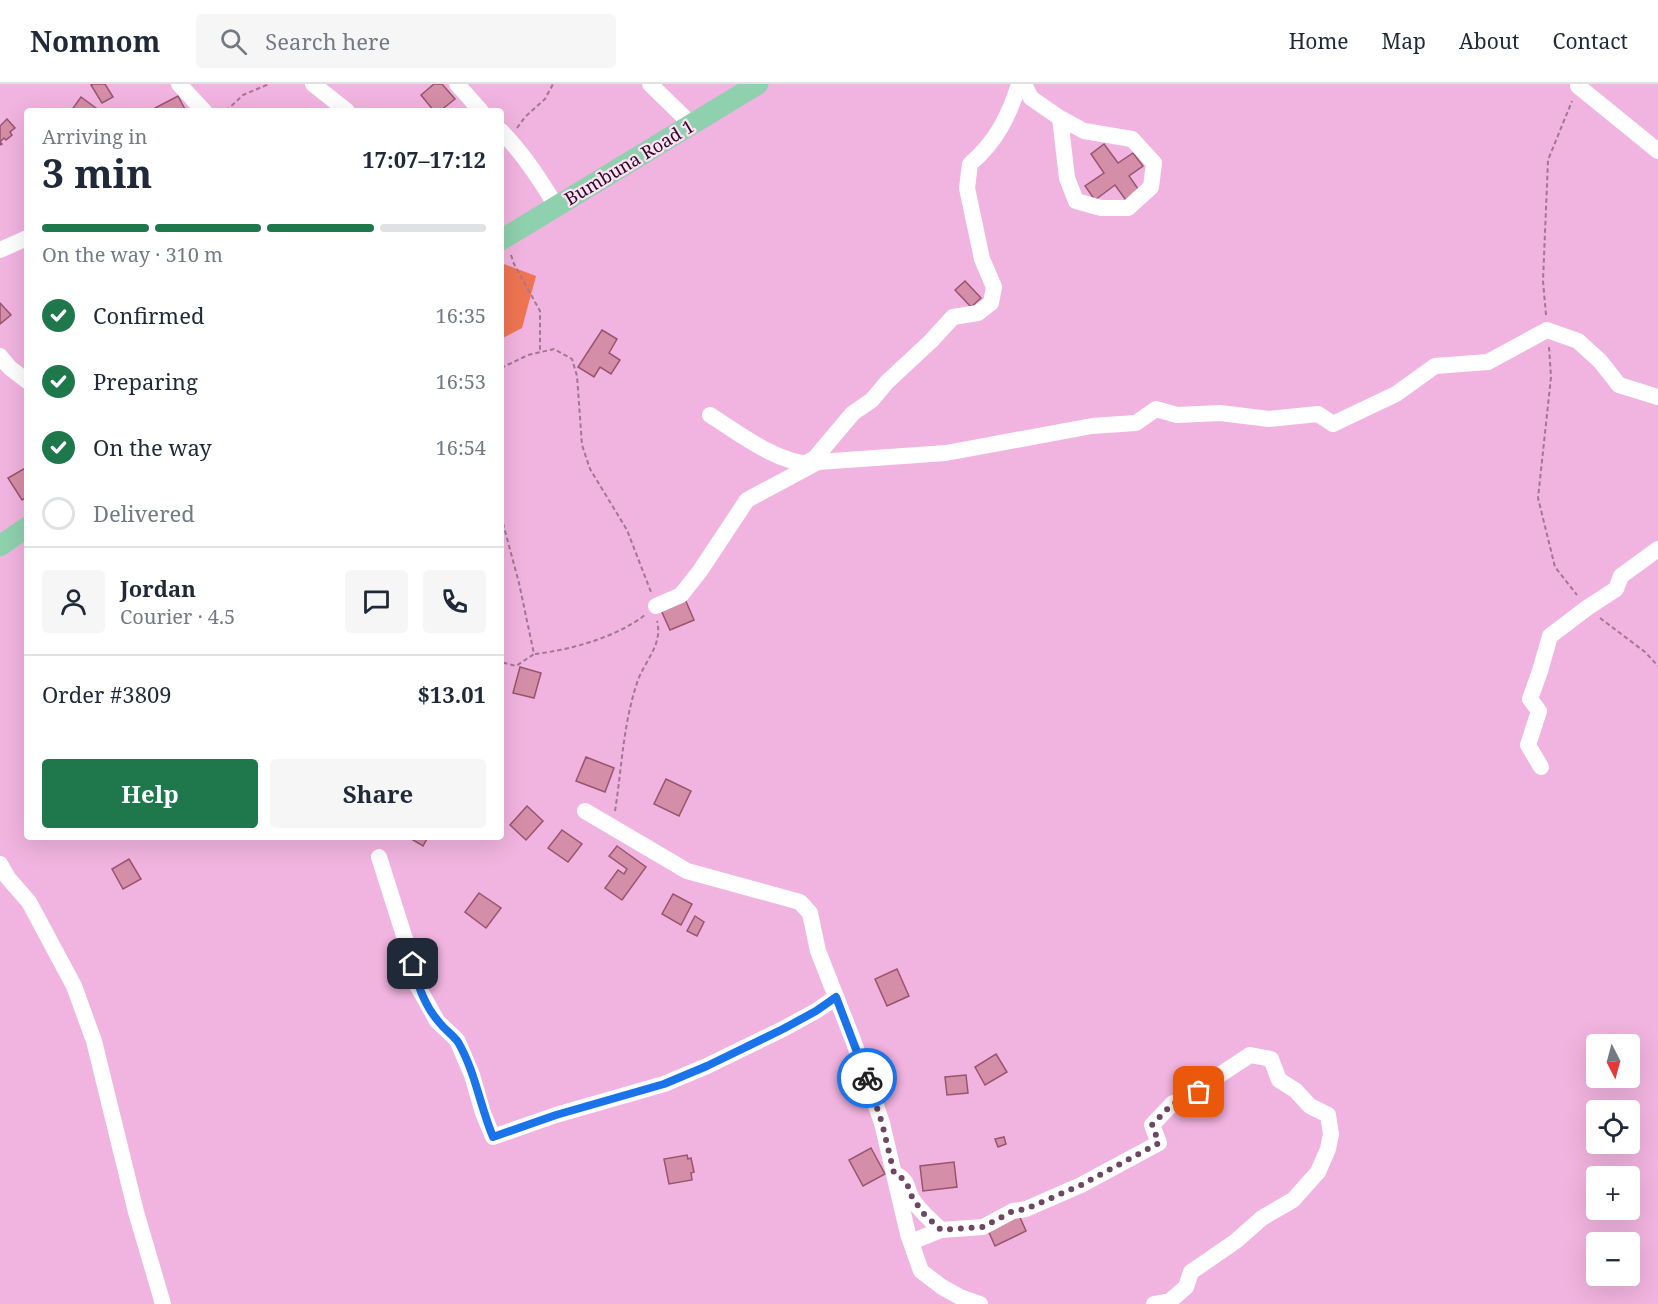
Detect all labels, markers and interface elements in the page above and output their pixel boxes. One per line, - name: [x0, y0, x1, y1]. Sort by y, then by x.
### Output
- search box: [196, 14, 616, 68]
- text: Nomnom: [30, 22, 160, 60]
- icon: search: [217, 25, 250, 58]
- text: Search here: [265, 26, 390, 56]
- text: Home: [1289, 27, 1349, 55]
- text: Map: [1382, 27, 1426, 55]
- text: About: [1459, 27, 1520, 55]
- text: Contact: [1553, 27, 1628, 55]
- street label: Bumbuna Road 1: [560, 114, 698, 210]
- text: Arriving in: [42, 123, 147, 150]
- text: 17:07–17:12: [362, 144, 486, 174]
- text: 3 min: [42, 146, 152, 199]
- text: On the way · 310 m: [42, 241, 223, 268]
- icon: check: [42, 299, 75, 332]
- text: Confirmed: [93, 300, 204, 330]
- text: 16:35: [436, 302, 486, 329]
- icon: check: [42, 365, 75, 398]
- text: Preparing: [93, 366, 198, 396]
- text: 16:53: [436, 368, 486, 395]
- icon: check: [42, 431, 75, 464]
- text: On the way: [93, 432, 212, 462]
- text: 16:54: [436, 434, 486, 461]
- text: Delivered: [93, 498, 195, 528]
- button: person: [42, 570, 105, 633]
- button: chat: [345, 570, 408, 633]
- button: phone: [423, 570, 486, 633]
- text: Jordan: [120, 573, 196, 603]
- text: Courier · 4.5: [120, 603, 235, 630]
- text: Order #3809: [42, 679, 172, 709]
- text: $13.01: [417, 679, 486, 709]
- button: Help: [42, 759, 258, 828]
- button: Share: [270, 759, 486, 828]
- pin: [387, 938, 438, 989]
- icon: home: [396, 947, 429, 980]
- north arrow: [1586, 1034, 1640, 1088]
- map controls: [1586, 1034, 1640, 1286]
- courier: [837, 1048, 897, 1108]
- icon: bike: [851, 1062, 884, 1095]
- pin: [1173, 1066, 1224, 1117]
- icon: bag: [1182, 1075, 1215, 1108]
- button: locate: [1586, 1100, 1640, 1154]
- button: +: [1586, 1166, 1640, 1220]
- button: −: [1586, 1232, 1640, 1286]

